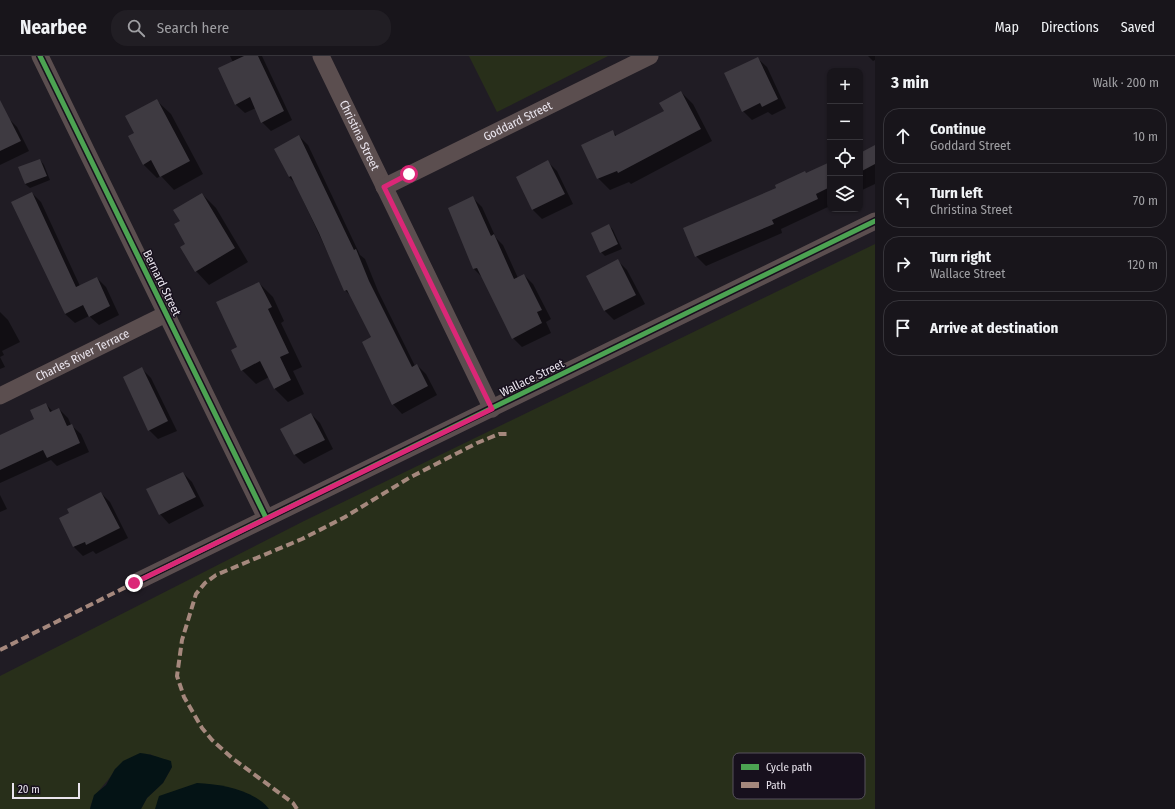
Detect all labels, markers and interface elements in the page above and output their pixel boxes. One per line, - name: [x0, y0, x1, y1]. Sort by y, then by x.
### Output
- search box: [111, 10, 391, 46]
- text: Nearbee: [20, 16, 87, 39]
- icon: search: [125, 17, 147, 39]
- text: Search here: [157, 19, 229, 37]
- text: Map: [995, 19, 1019, 36]
- text: Directions: [1041, 19, 1099, 36]
- text: Saved: [1121, 19, 1155, 36]
- map controls: [827, 68, 863, 212]
- button: +: [827, 68, 863, 104]
- text: 3 min: [891, 72, 929, 93]
- text: Walk · 200 m: [1093, 75, 1159, 90]
- street label: Christina Street: [336, 98, 382, 173]
- street label: Goddard Street: [481, 98, 554, 144]
- button: −: [827, 104, 863, 140]
- text: Continue: [930, 120, 986, 138]
- icon: ahead: [892, 125, 914, 147]
- text: 10 m: [1133, 129, 1158, 144]
- text: Goddard Street: [930, 138, 1011, 153]
- button: locate: [827, 140, 863, 176]
- route start: [400, 165, 418, 183]
- button: layers: [827, 176, 863, 212]
- text: Turn left: [930, 184, 983, 202]
- icon: left: [892, 189, 914, 211]
- text: 70 m: [1133, 193, 1158, 208]
- text: Christina Street: [930, 202, 1012, 217]
- street label: Bernard Street: [140, 248, 184, 318]
- text: Turn right: [930, 248, 991, 266]
- icon: right: [892, 253, 914, 275]
- text: 120 m: [1127, 257, 1158, 272]
- text: Wallace Street: [930, 266, 1006, 281]
- icon: arrive: [892, 317, 914, 339]
- text: Arrive at destination: [930, 319, 1058, 337]
- street label: Charles River Terrace: [33, 326, 132, 384]
- street label: Wallace Street: [498, 356, 566, 400]
- route end: [125, 574, 143, 592]
- legend: [733, 753, 865, 799]
- text: Cycle path: [766, 761, 812, 774]
- text: Path: [766, 779, 786, 792]
- scale bar: [12, 781, 80, 800]
- text: 20 m: [18, 783, 40, 796]

